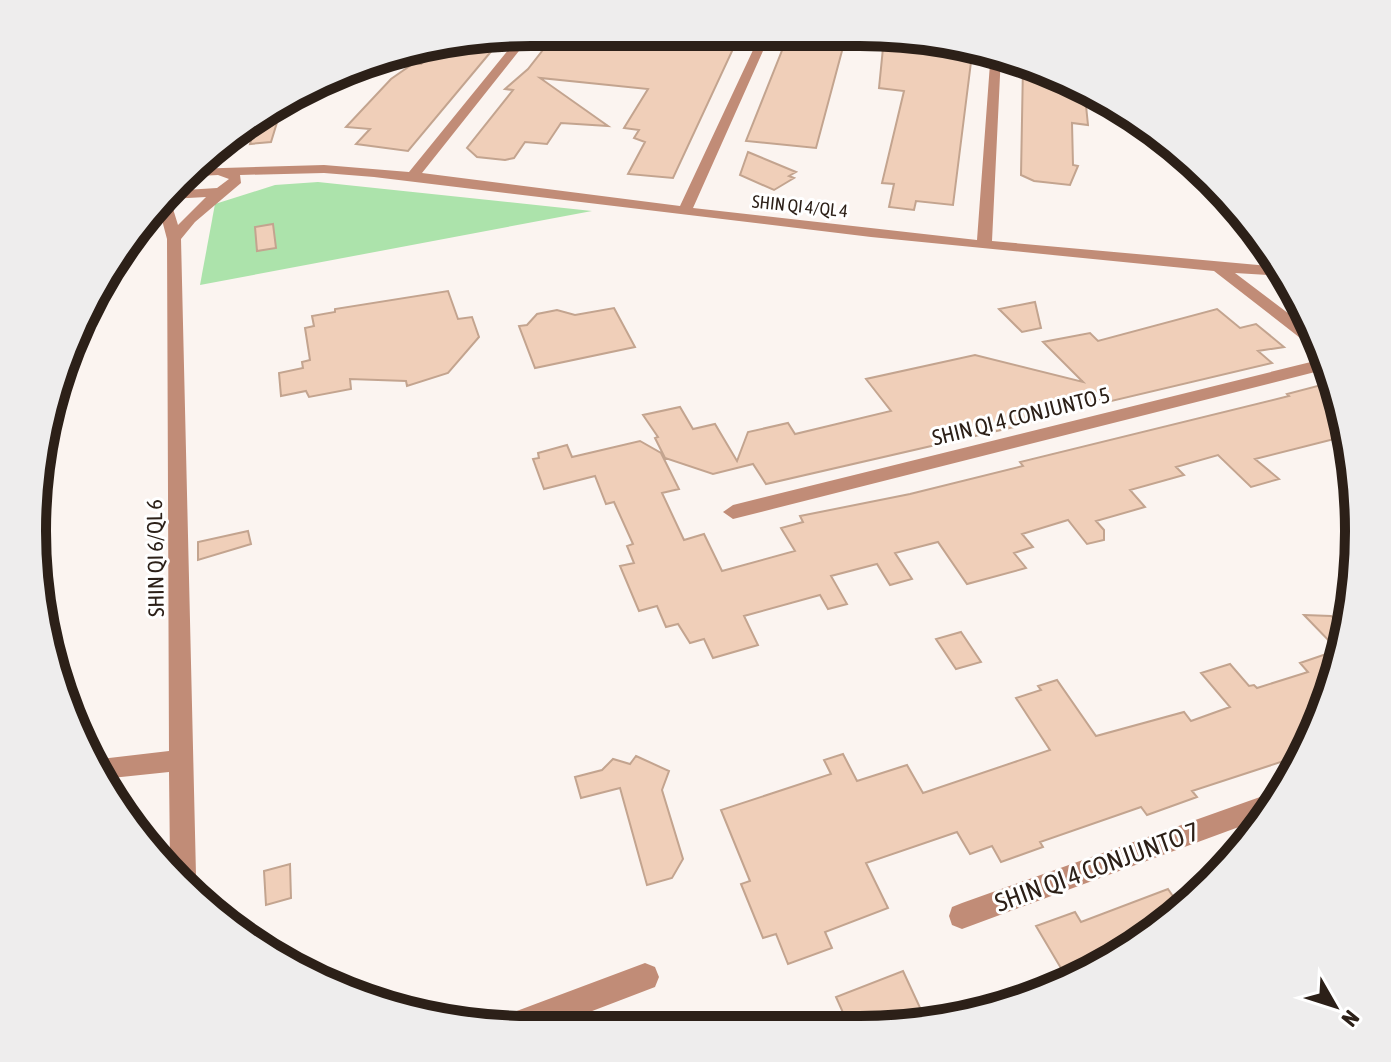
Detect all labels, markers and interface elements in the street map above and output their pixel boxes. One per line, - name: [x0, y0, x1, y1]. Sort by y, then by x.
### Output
- street label: SHIN QI 4/QL 4: [751, 191, 849, 221]
- street label: SHIN QI 4 CONJUNTO 5: [929, 381, 1113, 451]
- street label: SHIN QI 6/QL 6: [141, 499, 169, 617]
- street label: SHIN QI 4 CONJUNTO 7: [991, 816, 1203, 918]
- north arrow: [1295, 966, 1375, 1046]
- text: N: [1336, 1005, 1365, 1032]

